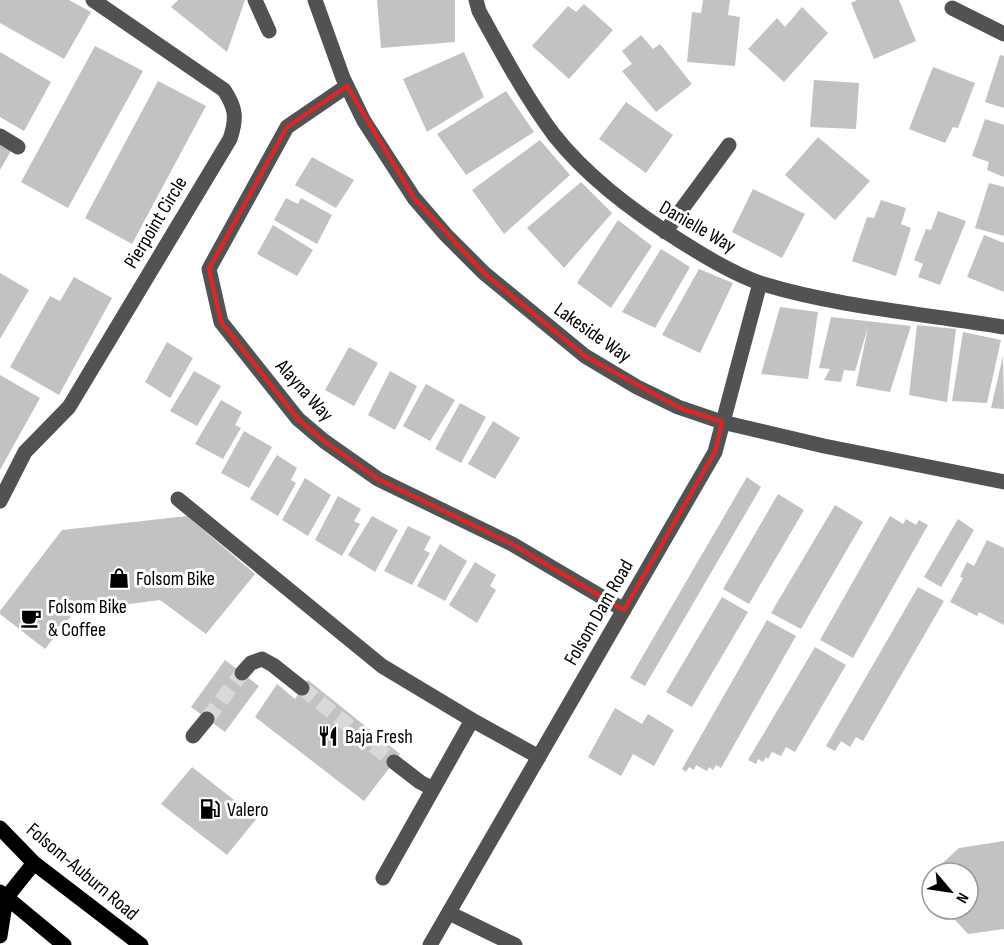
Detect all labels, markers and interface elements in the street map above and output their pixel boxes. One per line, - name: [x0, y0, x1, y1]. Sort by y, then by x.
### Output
- street label: Pierpoint Circle: [119, 172, 193, 273]
- street label: Danielle Way: [655, 195, 740, 258]
- street label: Lakeside Way: [549, 298, 636, 368]
- street label: Alayna Way: [270, 354, 338, 427]
- street label: Folsom Dam Road: [559, 556, 639, 669]
- shop icon: Folsom Bike: [107, 566, 131, 590]
- place label: Folsom Bike: [136, 567, 215, 591]
- place label: Folsom Bike & Coffee: [48, 595, 127, 642]
- cafe icon: Folsom Bike & Coffee: [19, 606, 43, 630]
- restaurant icon: Baja Fresh: [316, 724, 340, 748]
- place label: Baja Fresh: [345, 725, 413, 749]
- fuel station icon: Valero: [198, 797, 222, 821]
- place label: Valero: [227, 798, 269, 822]
- street label: Folsom-Auburn Road: [21, 818, 143, 926]
- north arrow: [920, 861, 980, 921]
- text: N: [951, 889, 972, 906]

